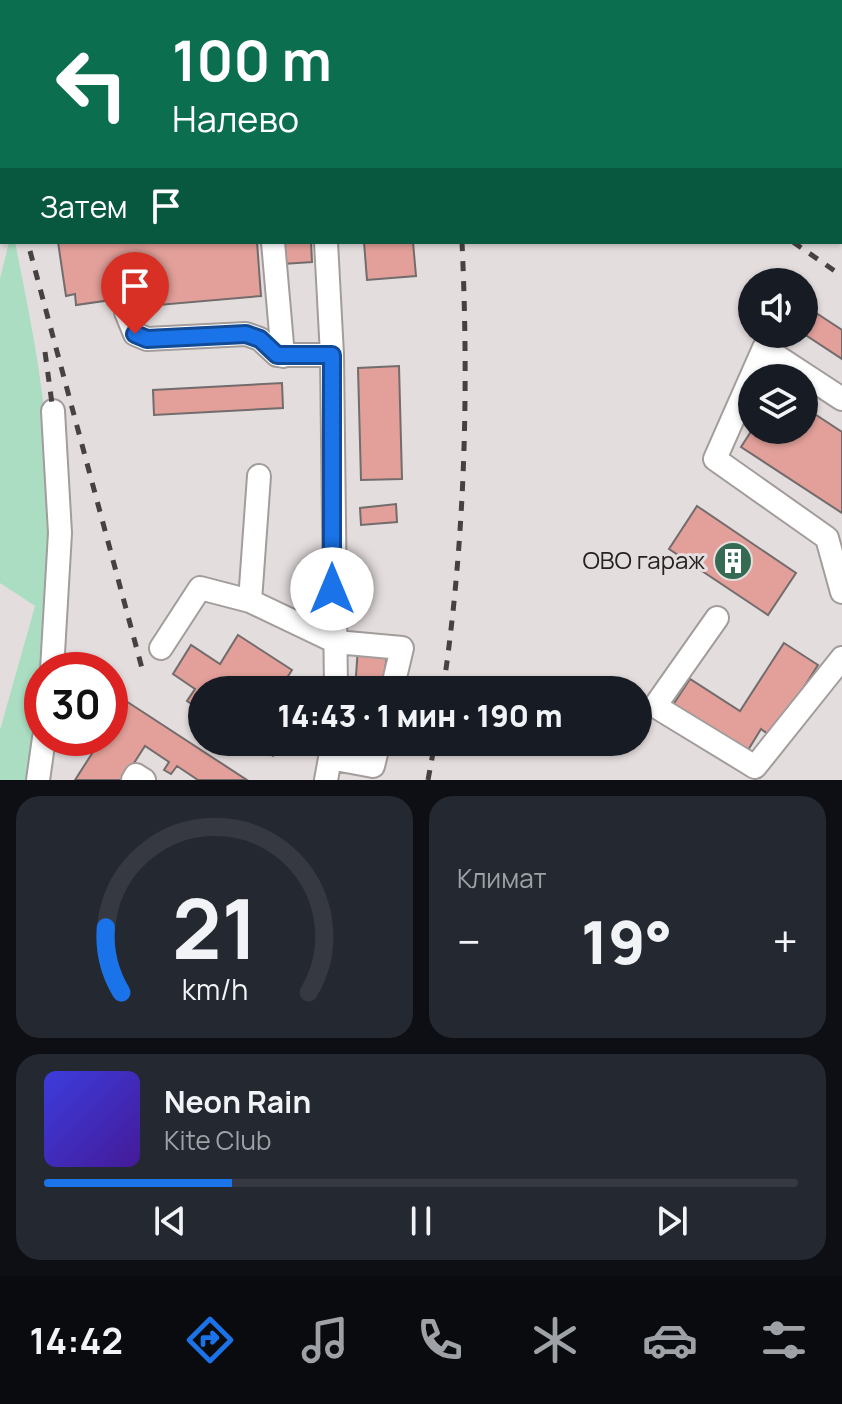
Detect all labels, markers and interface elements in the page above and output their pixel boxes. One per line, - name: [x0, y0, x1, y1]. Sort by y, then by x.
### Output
- text: 100 m: [172, 21, 332, 98]
- icon: left: [40, 32, 144, 136]
- text: Налево: [172, 94, 299, 143]
- icon: arrive: [144, 184, 188, 228]
- text: Затем: [40, 186, 128, 227]
- pin: [101, 252, 169, 334]
- icon: arrive: [113, 264, 157, 308]
- map controls: [738, 268, 818, 444]
- button: sound: [738, 268, 818, 348]
- button: layers: [738, 364, 818, 444]
- building icon: ОВО гараж: [712, 540, 754, 582]
- place label: ОВО гараж: [582, 543, 705, 576]
- position arrow: [290, 547, 374, 631]
- speed limit sign: 30: [24, 652, 128, 756]
- text: 14:43 · 1 мин · 190 m: [277, 695, 563, 736]
- text: Климат: [457, 860, 547, 896]
- text: 21: [172, 870, 257, 984]
- text: 19°: [581, 900, 672, 982]
- text: −: [457, 911, 481, 971]
- text: +: [773, 911, 798, 971]
- text: km/h: [181, 970, 248, 1009]
- text: Neon Rain: [164, 1081, 311, 1122]
- text: Kite Club: [164, 1122, 271, 1158]
- icon: previous: [148, 1199, 192, 1243]
- icon: pause: [399, 1199, 443, 1243]
- icon: next: [650, 1199, 694, 1243]
- icon: directions: [182, 1312, 238, 1368]
- icon: music: [297, 1312, 353, 1368]
- icon: phone: [412, 1312, 468, 1368]
- icon: climate: [527, 1312, 583, 1368]
- icon: car: [642, 1312, 698, 1368]
- icon: filters: [756, 1312, 812, 1368]
- text: 14:42: [29, 1316, 123, 1365]

